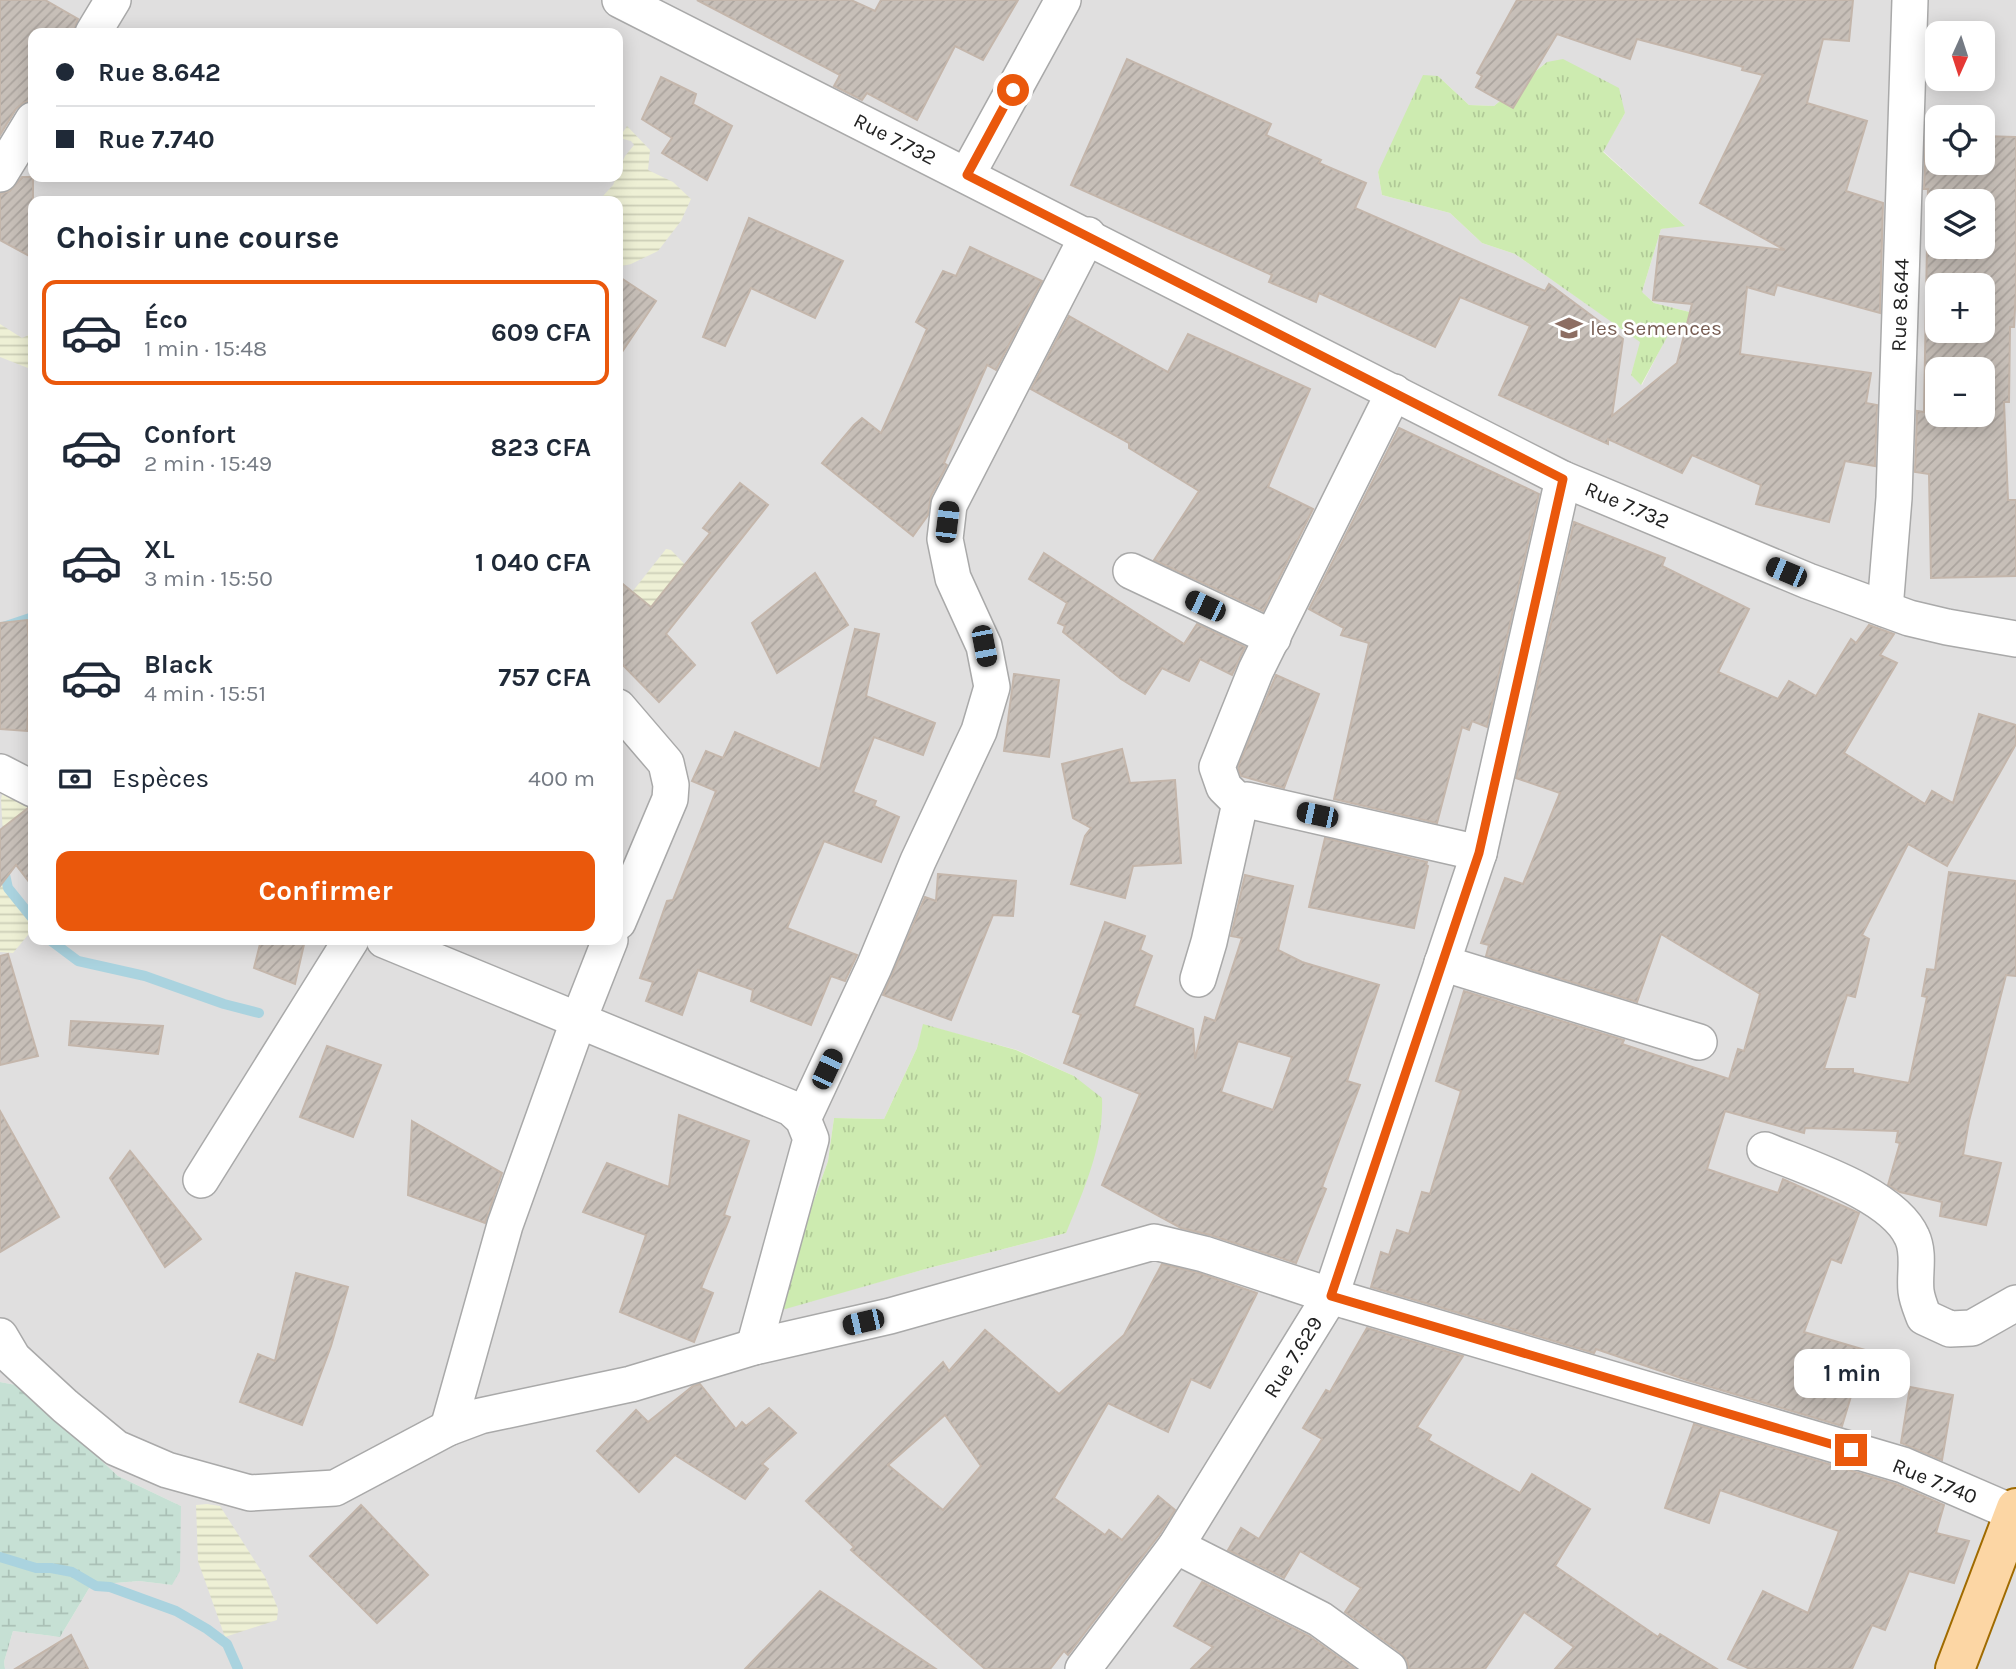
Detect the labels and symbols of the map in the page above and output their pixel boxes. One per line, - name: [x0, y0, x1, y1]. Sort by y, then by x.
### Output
- north arrow: [1925, 21, 1995, 91]
- route start: [997, 74, 1029, 106]
- street label: Rue 7.732: [850, 108, 940, 170]
- street label: Rue 8.644: [1886, 258, 1914, 352]
- school or university icon: les Semences: [1554, 313, 1584, 343]
- place label: les Semences: [1590, 316, 1722, 340]
- street label: Rue 7.732: [1581, 476, 1673, 534]
- car: [935, 500, 960, 544]
- car: [1763, 554, 1810, 590]
- car: [1182, 588, 1229, 624]
- car: [970, 623, 999, 669]
- car: [1295, 800, 1340, 830]
- car: [809, 1046, 846, 1092]
- car: [841, 1307, 886, 1337]
- street label: Rue 7.629: [1259, 1312, 1327, 1402]
- callout: 1 min: [1793, 1348, 1909, 1398]
- route end: [1835, 1434, 1867, 1466]
- street label: Rue 7.740: [1889, 1453, 1981, 1509]

